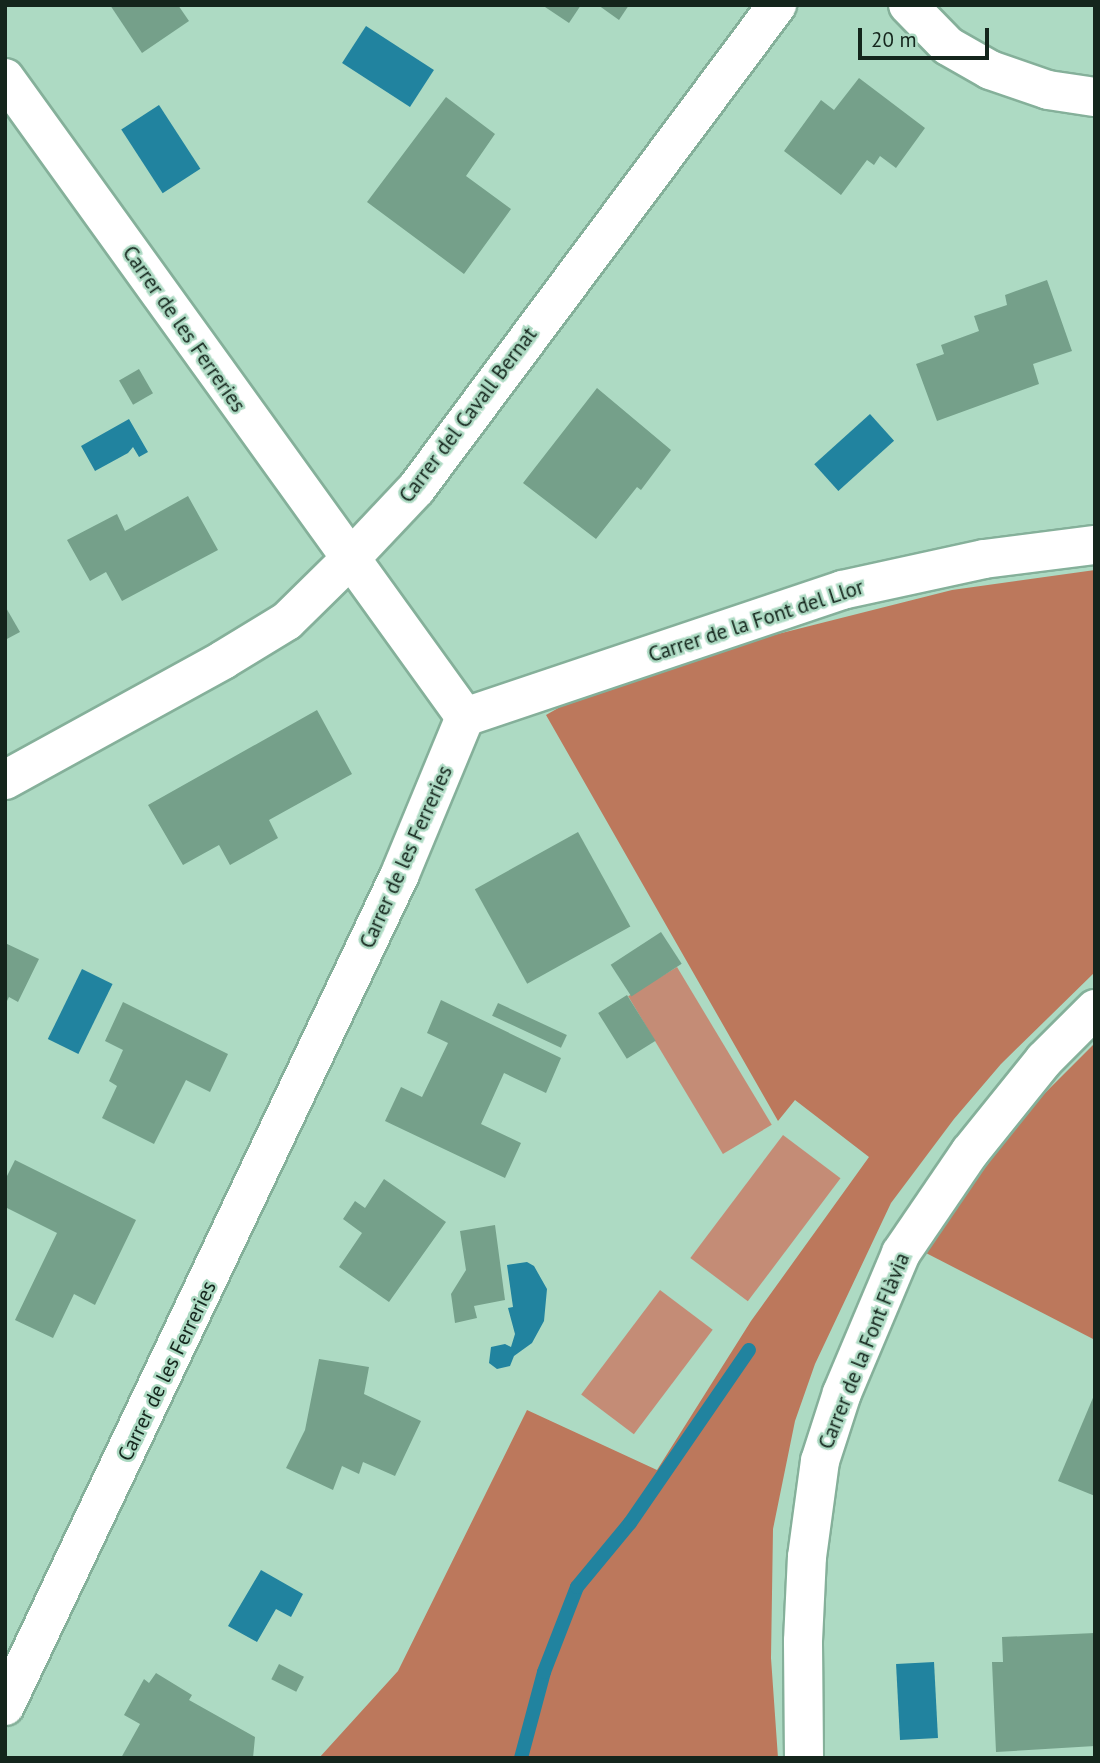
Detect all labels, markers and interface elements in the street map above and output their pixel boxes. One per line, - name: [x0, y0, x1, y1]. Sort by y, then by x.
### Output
- scale bar: [862, 14, 993, 58]
- text: 20 m: [871, 26, 917, 53]
- street label: Carrer de les Ferreries: [117, 241, 251, 417]
- street label: Carrer del Cavall Bernat: [394, 322, 542, 508]
- street label: Carrer de la Font del Llor: [645, 574, 867, 668]
- street label: Carrer de les Ferreries: [354, 762, 458, 952]
- street label: Carrer de la Font Flàvia: [813, 1249, 915, 1453]
- street label: Carrer de les Ferreries: [112, 1277, 222, 1465]

